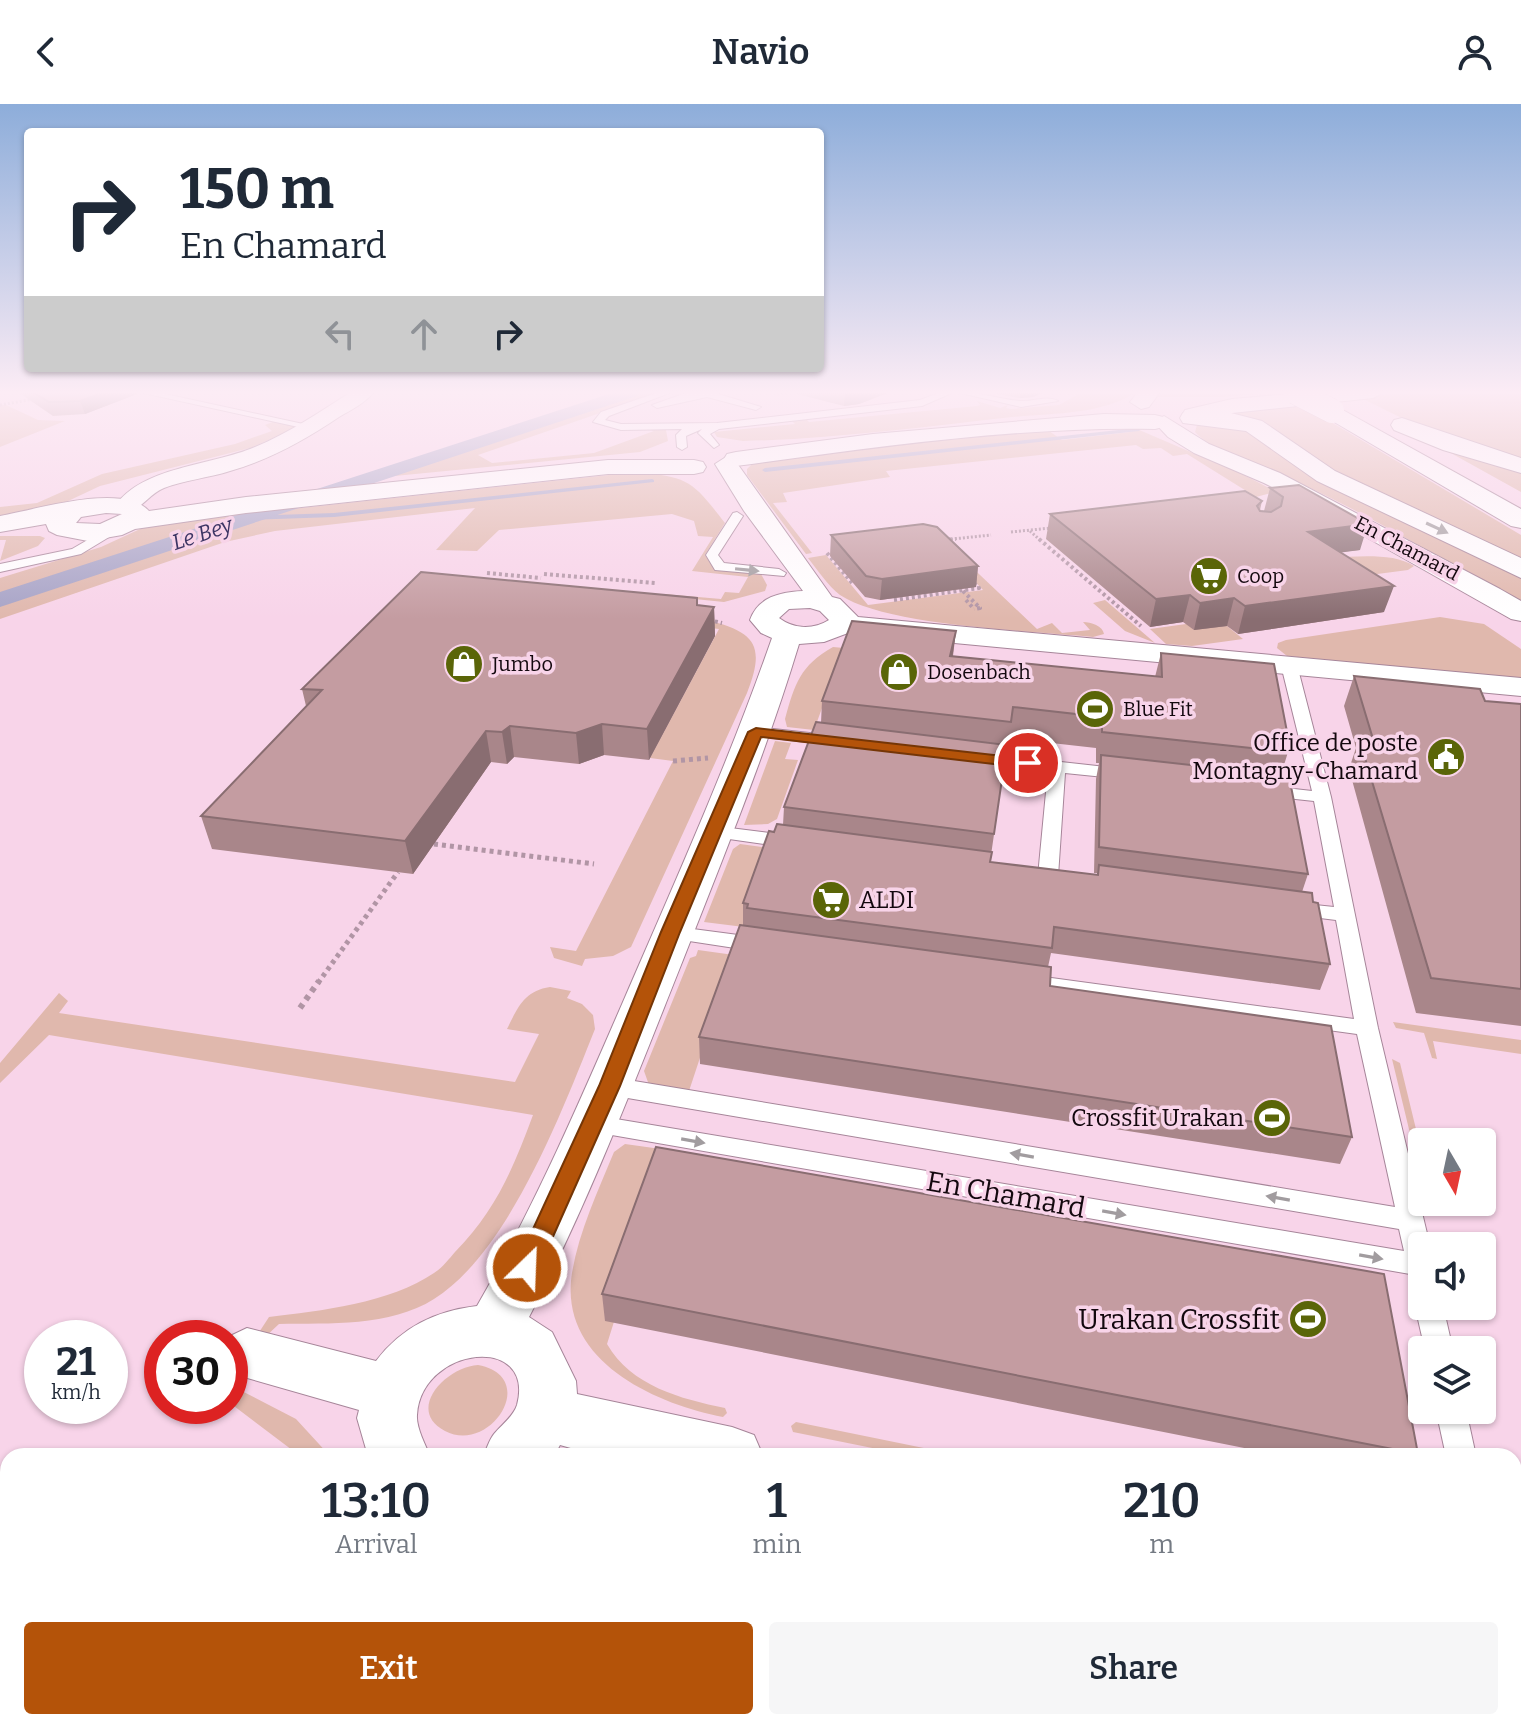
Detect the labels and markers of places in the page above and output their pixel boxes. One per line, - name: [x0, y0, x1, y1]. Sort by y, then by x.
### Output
- supermarket icon: Coop: [1188, 555, 1230, 597]
- place label: Coop: [1237, 564, 1284, 588]
- shop icon: Jumbo: [443, 643, 485, 685]
- shop icon: Dosenbach: [878, 651, 920, 693]
- place label: Jumbo: [491, 652, 553, 676]
- place label: Dosenbach: [927, 660, 1031, 684]
- sports icon: Blue Fit: [1074, 688, 1116, 730]
- place label: Blue Fit: [1123, 697, 1193, 721]
- pin: [994, 729, 1062, 797]
- place label: Office de poste Montagny-Chamard: [1192, 729, 1418, 785]
- public building icon: Office de poste Montagny-Chamard: [1425, 736, 1467, 778]
- supermarket icon: ALDI: [810, 879, 852, 921]
- place label: ALDI: [859, 886, 914, 914]
- sports icon: Crossfit Urakan: [1251, 1097, 1293, 1139]
- place label: Crossfit Urakan: [1071, 1104, 1244, 1132]
- sports icon: Urakan Crossfit: [1287, 1298, 1329, 1340]
- place label: Urakan Crossfit: [1078, 1303, 1280, 1336]

